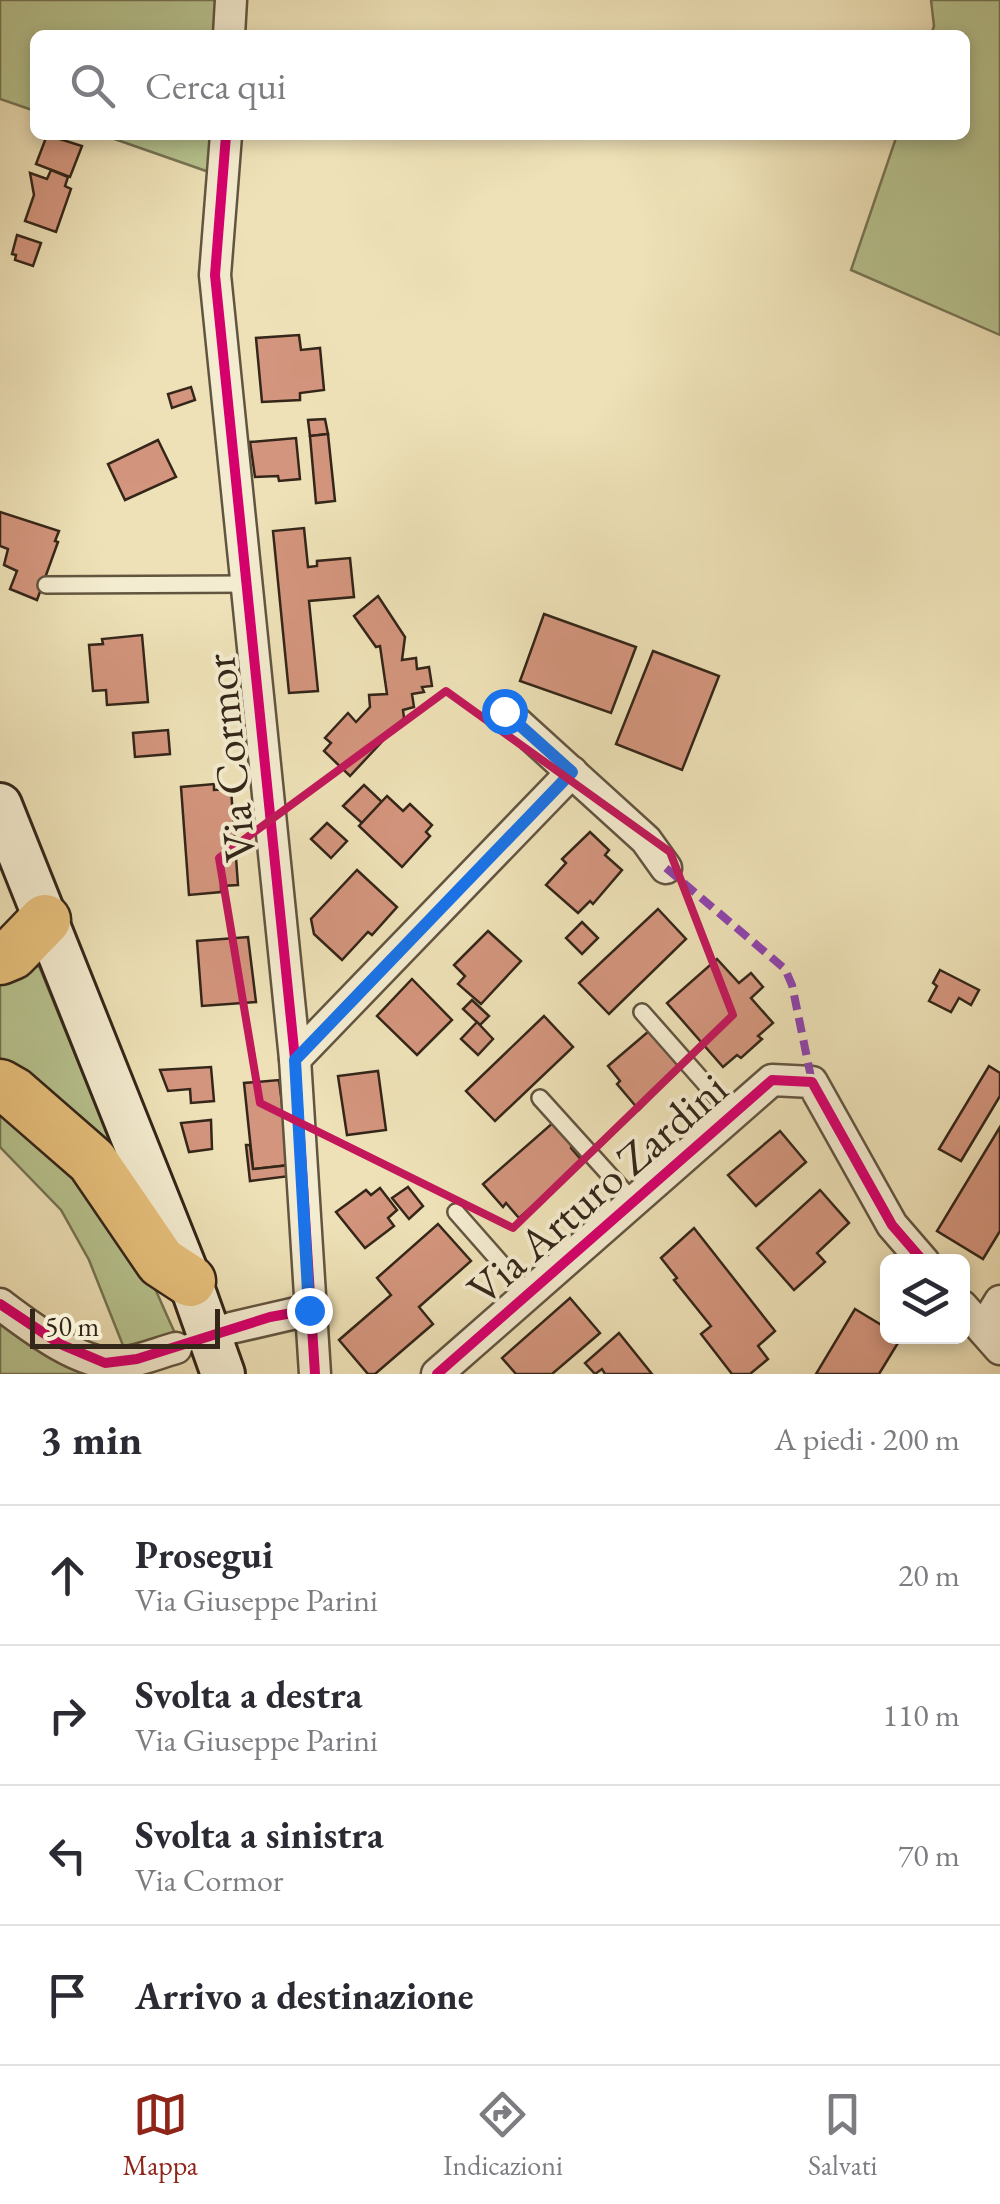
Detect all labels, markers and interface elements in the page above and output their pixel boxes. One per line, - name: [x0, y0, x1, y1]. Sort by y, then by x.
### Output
- search box: [30, 30, 970, 140]
- icon: search: [65, 58, 120, 113]
- text: Cerca qui: [145, 61, 286, 110]
- street label: Via Cormor: [189, 651, 269, 865]
- route start: [482, 689, 528, 735]
- street label: Via Arturo Zardini: [455, 1059, 739, 1317]
- map controls: [880, 1254, 970, 1344]
- button: layers: [880, 1254, 970, 1344]
- route end: [287, 1288, 333, 1334]
- scale bar: [30, 1304, 220, 1348]
- text: 50 m: [45, 1308, 99, 1344]
- text: 3 min: [40, 1412, 142, 1467]
- text: A piedi · 200 m: [774, 1418, 960, 1460]
- text: Prosegui: [135, 1530, 273, 1579]
- icon: ahead: [40, 1548, 95, 1603]
- text: 20 m: [898, 1554, 960, 1596]
- text: Via Giuseppe Parini: [135, 1579, 378, 1621]
- text: Svolta a destra: [135, 1670, 362, 1719]
- icon: right: [40, 1688, 95, 1743]
- text: 110 m: [883, 1694, 960, 1736]
- text: Via Giuseppe Parini: [135, 1719, 378, 1761]
- text: Svolta a sinistra: [135, 1810, 384, 1859]
- icon: left: [40, 1828, 95, 1883]
- text: 70 m: [898, 1834, 960, 1876]
- text: Via Cormor: [135, 1859, 284, 1901]
- icon: arrive: [40, 1968, 95, 2023]
- text: Arrivo a destinazione: [135, 1971, 474, 2020]
- tab: Mappa: [123, 2087, 198, 2183]
- tab: Indicazioni: [443, 2087, 563, 2183]
- tab: Salvati: [808, 2087, 877, 2183]

